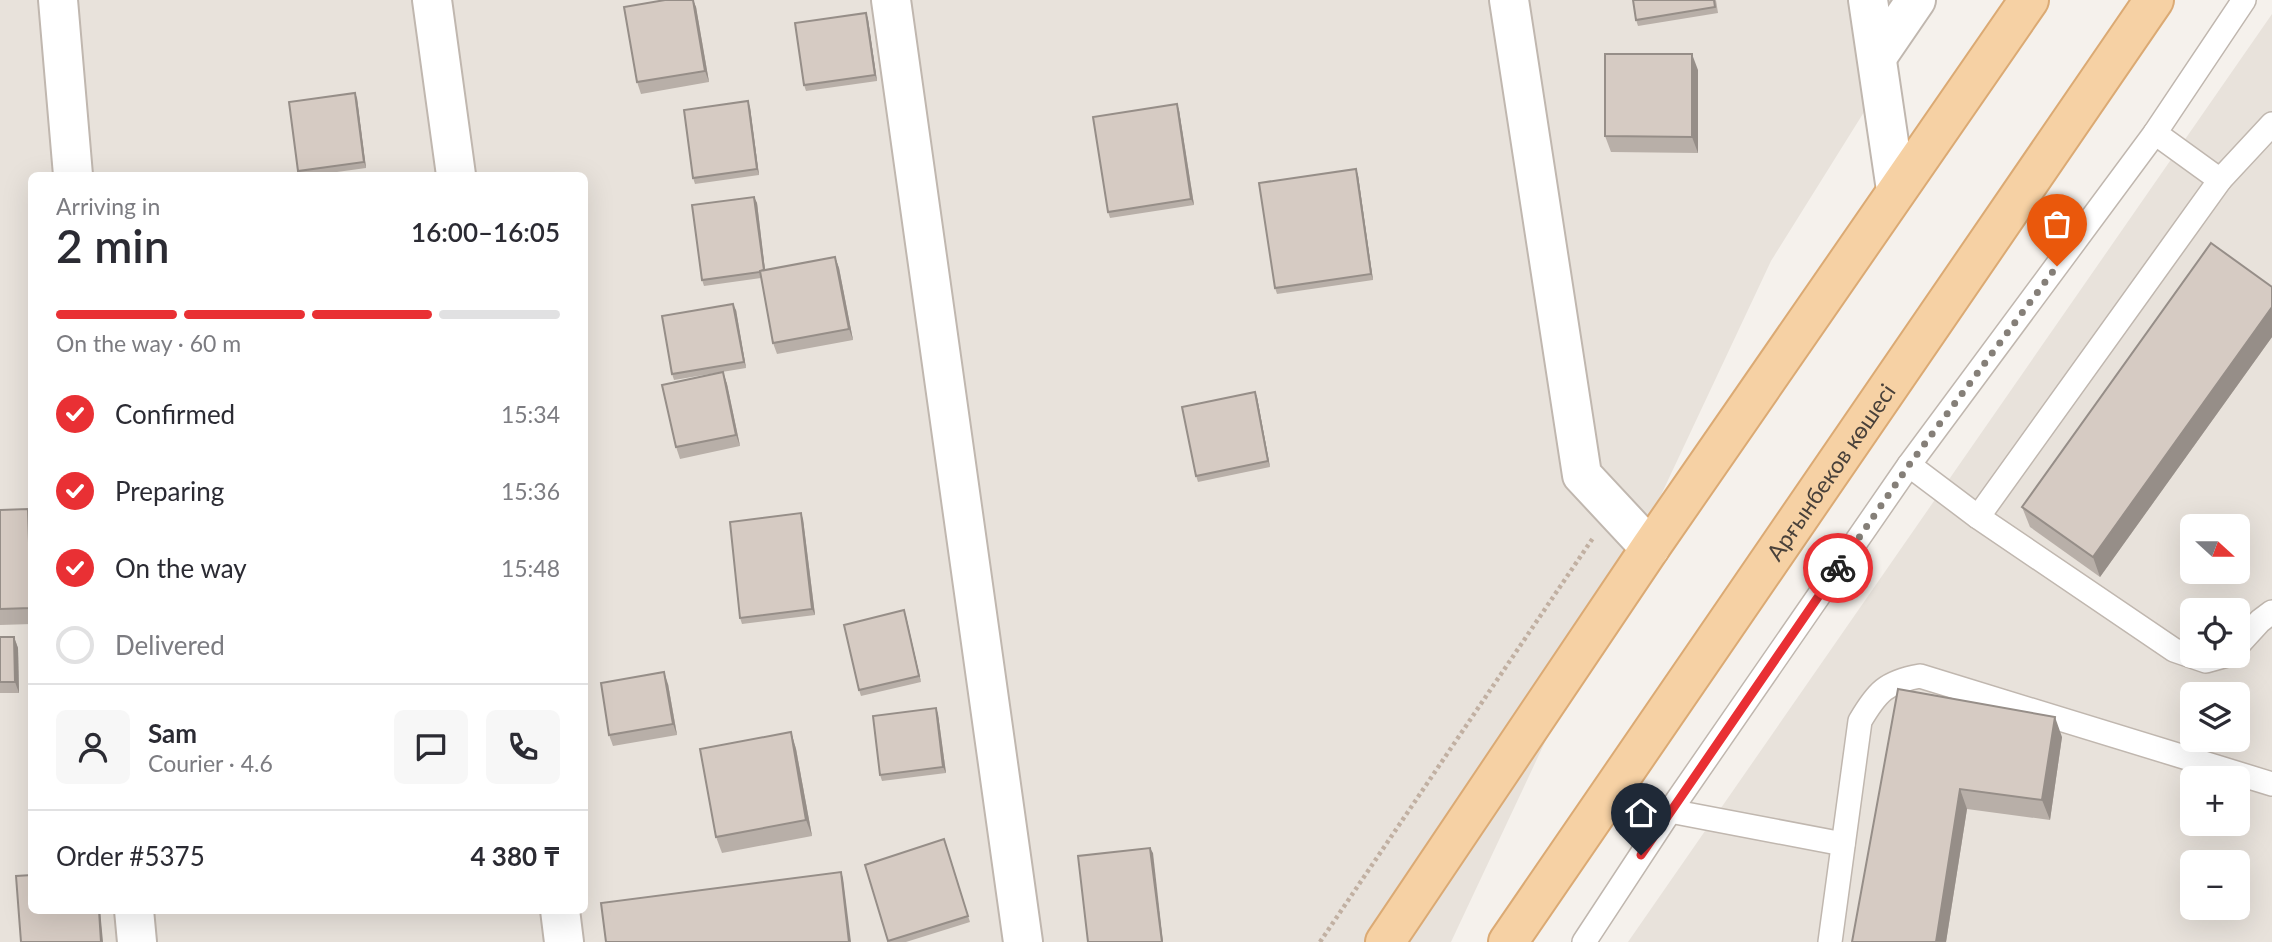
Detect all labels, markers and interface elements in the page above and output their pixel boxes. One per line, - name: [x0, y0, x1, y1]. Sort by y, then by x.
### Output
- text: Arriving in: [56, 192, 160, 220]
- pin: [2027, 194, 2087, 266]
- icon: bag: [2038, 205, 2076, 243]
- text: 16:00–16:05: [411, 216, 560, 248]
- text: 2 min: [56, 218, 170, 273]
- text: On the way · 60 m: [56, 329, 241, 357]
- street label: Арғынбеков көшесі: [1760, 378, 1901, 566]
- icon: check: [56, 395, 94, 433]
- text: Confirmed: [115, 398, 235, 430]
- text: 15:34: [501, 400, 560, 428]
- icon: check: [56, 472, 94, 510]
- text: Preparing: [115, 475, 224, 507]
- text: 15:36: [501, 477, 560, 505]
- north arrow: [2180, 514, 2250, 584]
- map controls: [2180, 514, 2250, 920]
- courier: [1803, 533, 1873, 603]
- icon: check: [56, 549, 94, 587]
- icon: bike: [1819, 549, 1857, 587]
- text: On the way: [115, 552, 247, 584]
- text: 15:48: [501, 554, 560, 582]
- button: locate: [2180, 598, 2250, 668]
- text: Delivered: [115, 629, 225, 661]
- button: layers: [2180, 682, 2250, 752]
- button: person: [56, 710, 130, 784]
- button: chat: [394, 710, 468, 784]
- button: phone: [486, 710, 560, 784]
- text: Sam: [148, 717, 197, 749]
- text: Courier · 4.6: [148, 749, 273, 777]
- button: +: [2180, 766, 2250, 836]
- pin: [1611, 783, 1671, 855]
- icon: home: [1622, 794, 1660, 832]
- text: Order #5375: [56, 840, 205, 872]
- text: 4 380 ₸: [470, 840, 560, 872]
- button: −: [2180, 850, 2250, 920]

